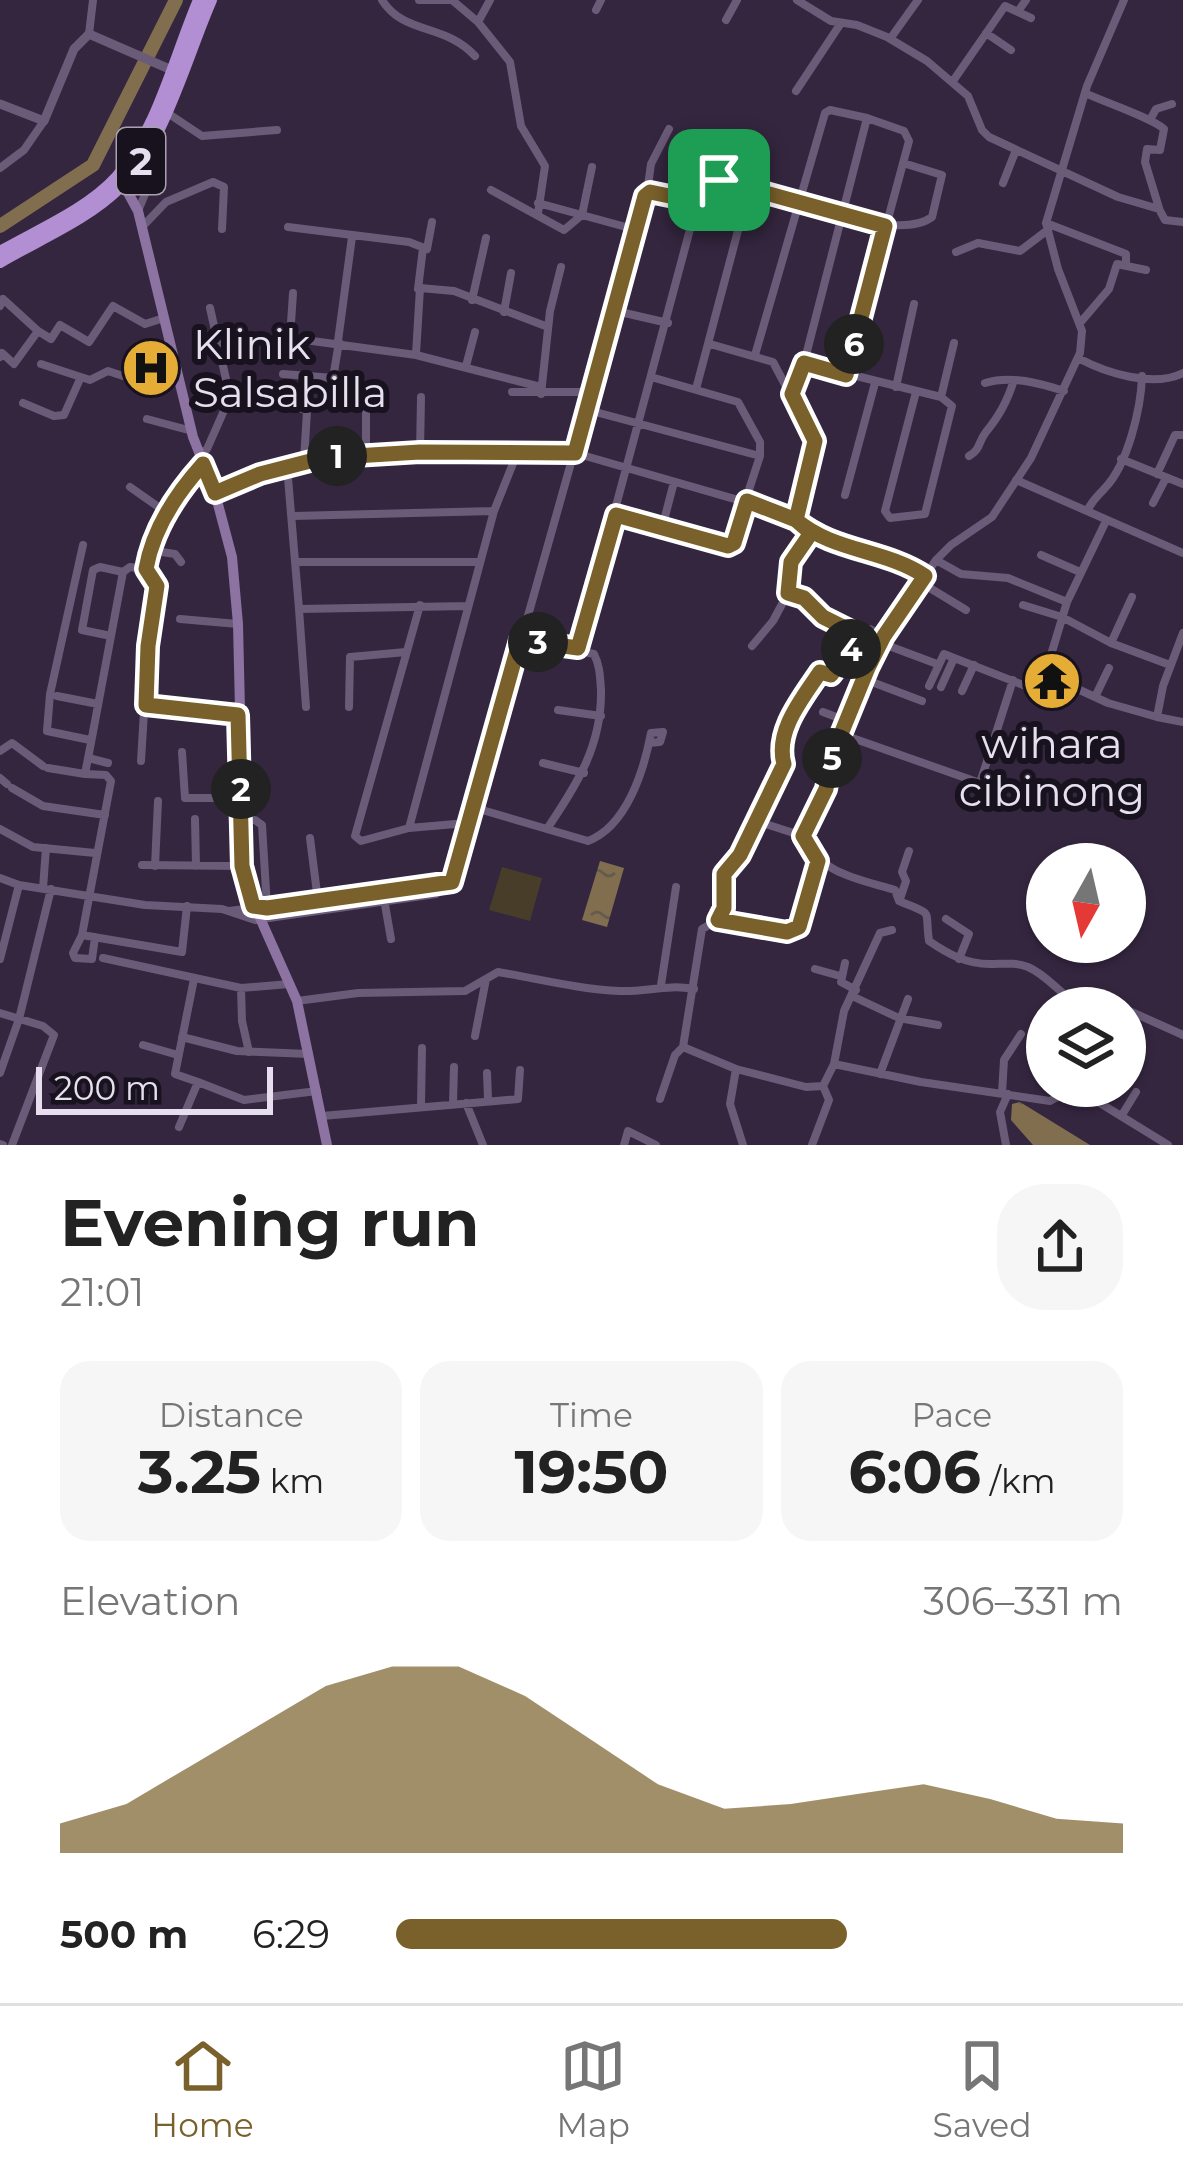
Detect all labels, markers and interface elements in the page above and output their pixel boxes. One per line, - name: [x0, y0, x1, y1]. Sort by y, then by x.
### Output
- road number: 2: [117, 128, 165, 194]
- pin: [668, 129, 770, 231]
- icon: arrive: [686, 147, 752, 213]
- pin: 6: [824, 314, 884, 374]
- place label: Klinik Salsabilla: [193, 318, 387, 418]
- text: 6: [843, 324, 865, 364]
- hospital icon: Klinik Salsabilla: [120, 337, 182, 399]
- pin: 1: [307, 426, 367, 486]
- text: 1: [331, 436, 343, 476]
- pin: 3: [508, 612, 568, 672]
- pin: 4: [821, 619, 881, 679]
- text: 3: [528, 622, 548, 662]
- text: 4: [840, 629, 862, 669]
- temple icon: wihara cibinong: [1021, 650, 1083, 712]
- place label: wihara cibinong: [959, 717, 1145, 817]
- pin: 5: [802, 728, 862, 788]
- text: 5: [822, 738, 842, 778]
- pin: 2: [211, 759, 271, 819]
- text: 2: [231, 769, 251, 809]
- north arrow: [1026, 843, 1146, 963]
- map controls: [1026, 843, 1146, 1107]
- button: layers: [1026, 987, 1146, 1107]
- scale bar: [36, 1061, 273, 1114]
- text: 200 m: [54, 1068, 160, 1108]
- text: Evening run: [60, 1182, 480, 1263]
- button: share: [997, 1184, 1123, 1310]
- text: 21:01: [60, 1268, 144, 1316]
- text: Distance: [159, 1395, 304, 1435]
- text: Time: [550, 1395, 633, 1435]
- text: Pace: [911, 1395, 992, 1435]
- text: 3.25: [138, 1435, 261, 1508]
- text: 19:50: [515, 1435, 668, 1508]
- text: 6:06: [848, 1435, 981, 1508]
- text: km: [261, 1461, 324, 1501]
- text: /km: [981, 1461, 1055, 1501]
- text: Elevation: [60, 1577, 240, 1625]
- text: 306–331 m: [923, 1577, 1123, 1625]
- text: 500 m: [60, 1910, 188, 1958]
- text: 6:29: [252, 1910, 330, 1958]
- tab: Home: [151, 2033, 254, 2145]
- tab: Map: [556, 2033, 630, 2145]
- tab: Saved: [933, 2033, 1032, 2145]

